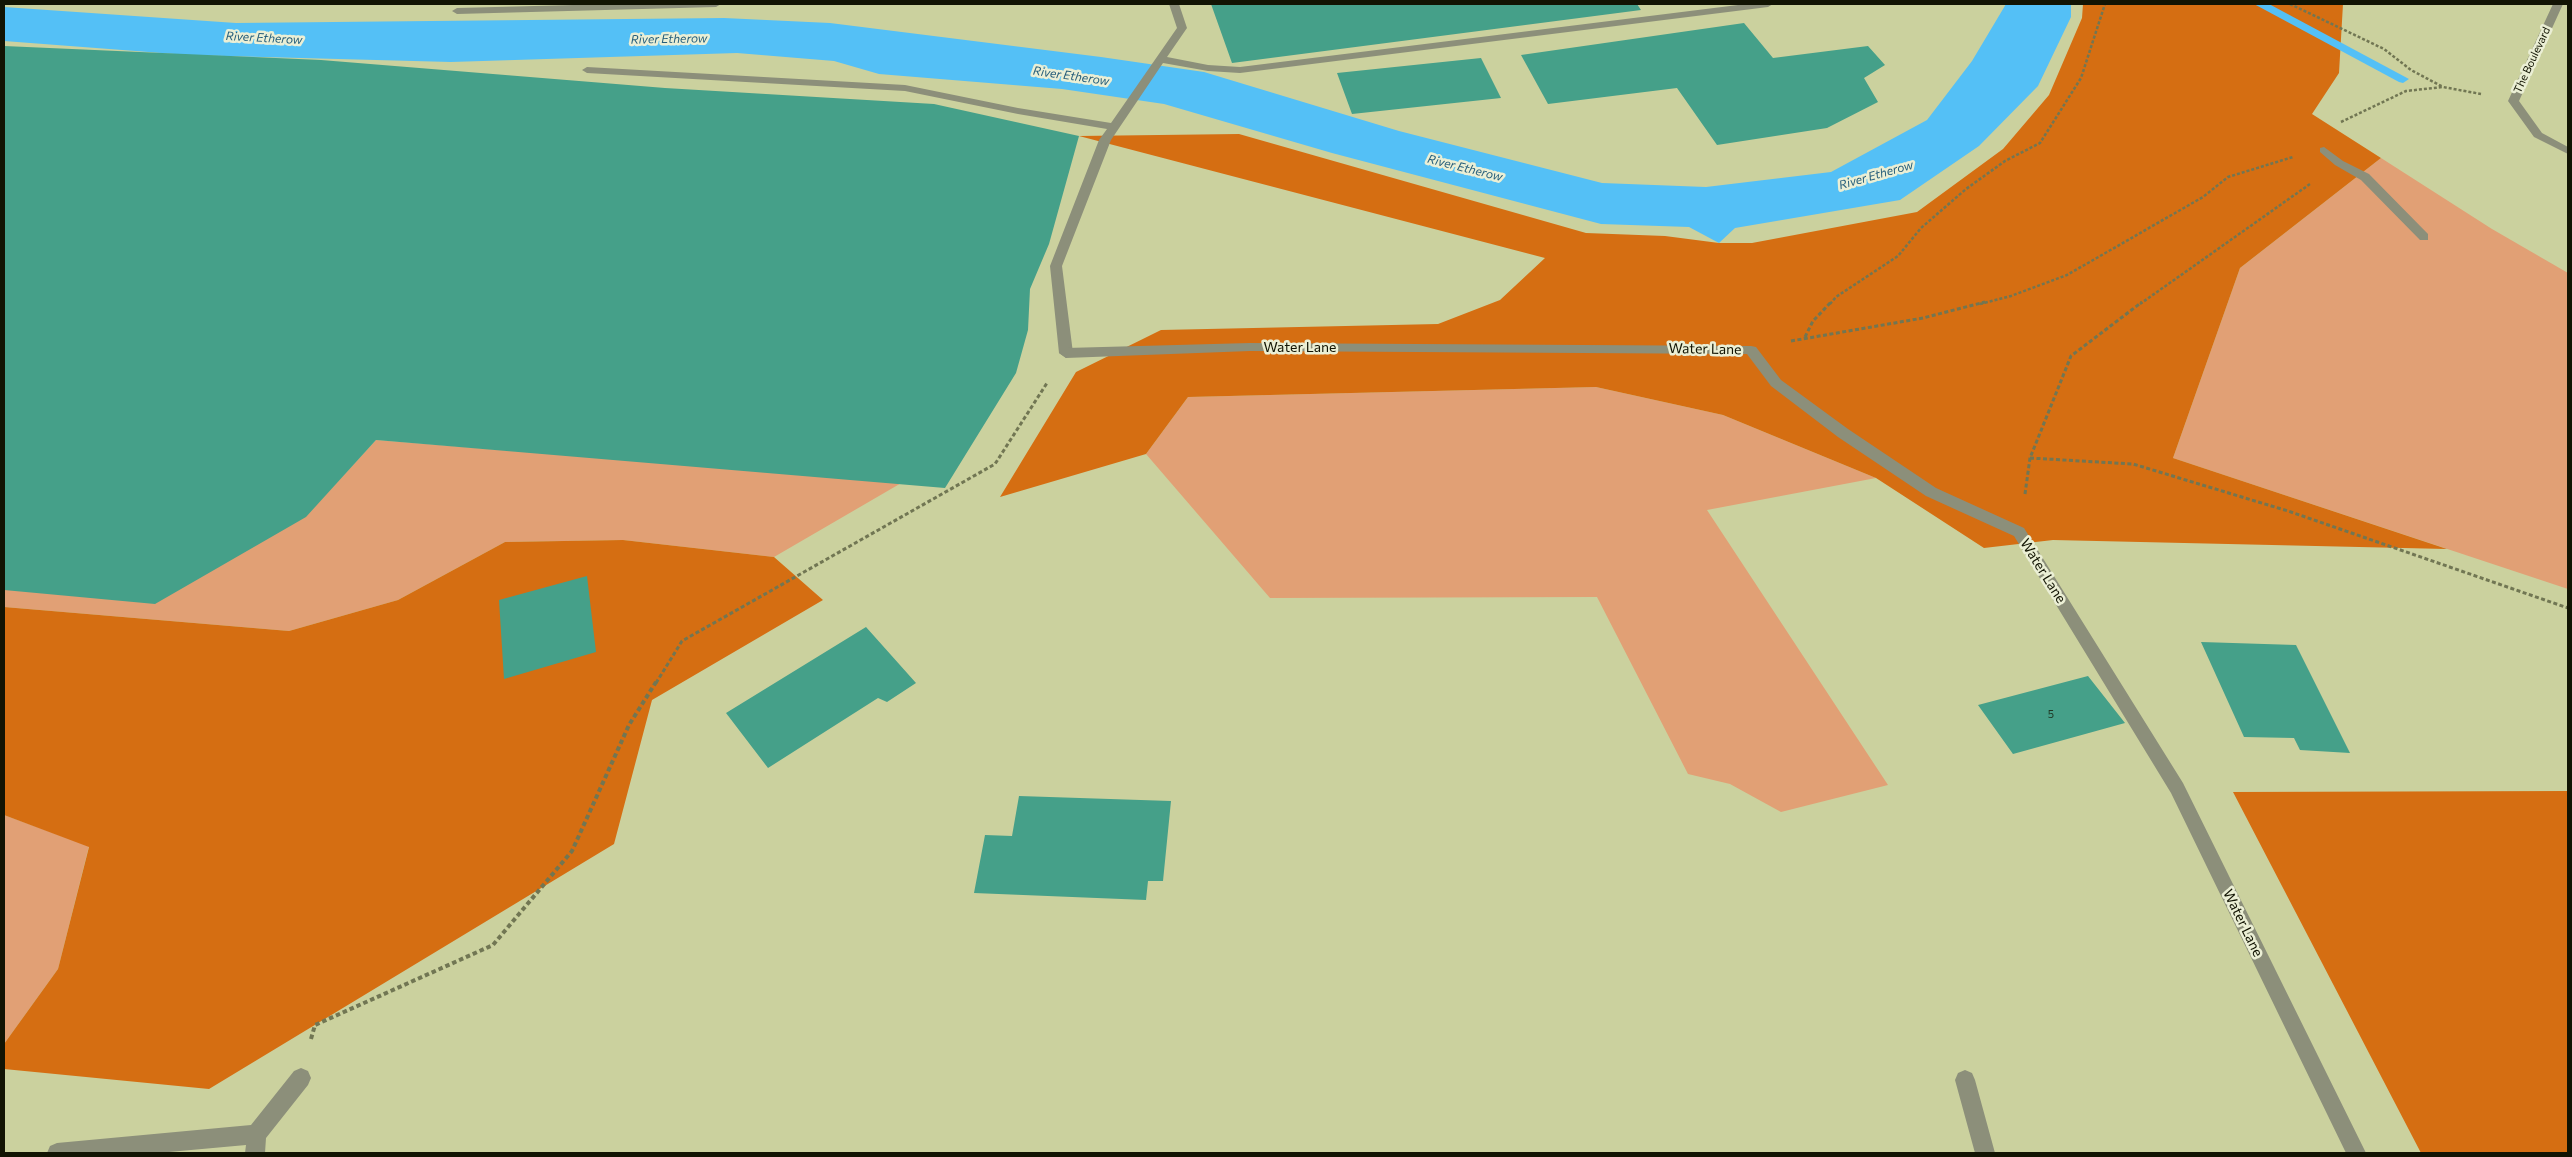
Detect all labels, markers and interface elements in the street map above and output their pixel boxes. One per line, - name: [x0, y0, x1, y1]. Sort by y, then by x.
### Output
- street label: The Boulevard: [2511, 25, 2553, 95]
- water label: River Etherow: [225, 29, 303, 47]
- water label: River Etherow: [631, 31, 707, 47]
- water label: River Etherow: [1032, 64, 1110, 88]
- water label: River Etherow: [1426, 152, 1504, 184]
- water label: River Etherow: [1837, 158, 1915, 192]
- street label: Water Lane: [1264, 339, 1336, 355]
- street label: Water Lane: [1668, 340, 1742, 358]
- street label: Water Lane: [2017, 536, 2069, 606]
- house number: 5: [2048, 707, 2054, 721]
- street label: Water Lane: [2219, 887, 2267, 959]

